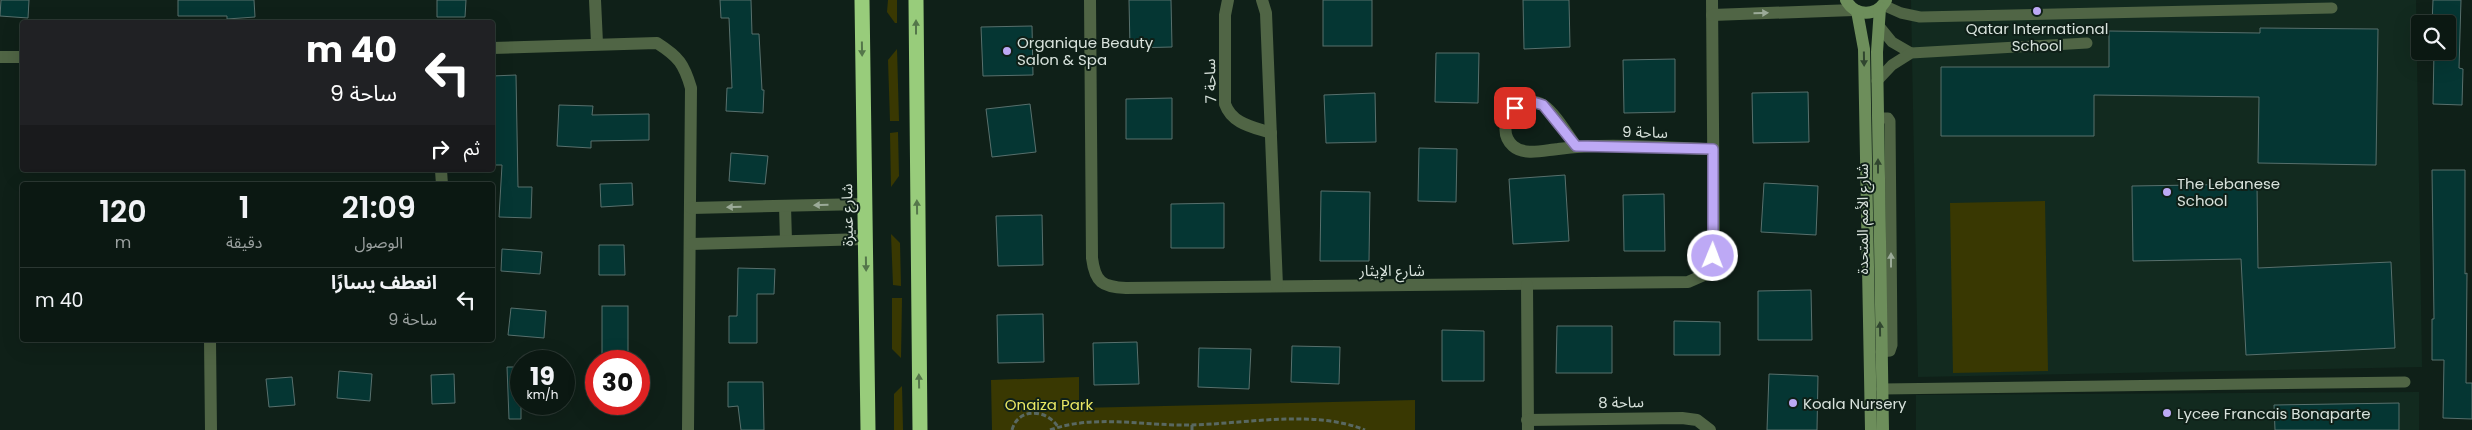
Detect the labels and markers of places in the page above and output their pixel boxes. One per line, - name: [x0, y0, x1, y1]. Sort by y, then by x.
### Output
- marker: Qatar International School: [2031, 5, 2043, 17]
- place label: Qatar International School: [1966, 18, 2108, 56]
- place label: Organique Beauty Salon & Spa: [1017, 32, 1154, 70]
- marker: Organique Beauty Salon & Spa: [1001, 45, 1013, 57]
- pin: [1494, 87, 1536, 129]
- place label: The Lebanese School: [2177, 173, 2280, 211]
- marker: The Lebanese School: [2161, 186, 2173, 198]
- place label: Koala Nursery: [1803, 393, 1907, 414]
- marker: Koala Nursery: [1787, 397, 1799, 409]
- place label: Lycee Francais Bonaparte: [2177, 403, 2370, 424]
- marker: Lycee Francais Bonaparte: [2161, 407, 2173, 419]

